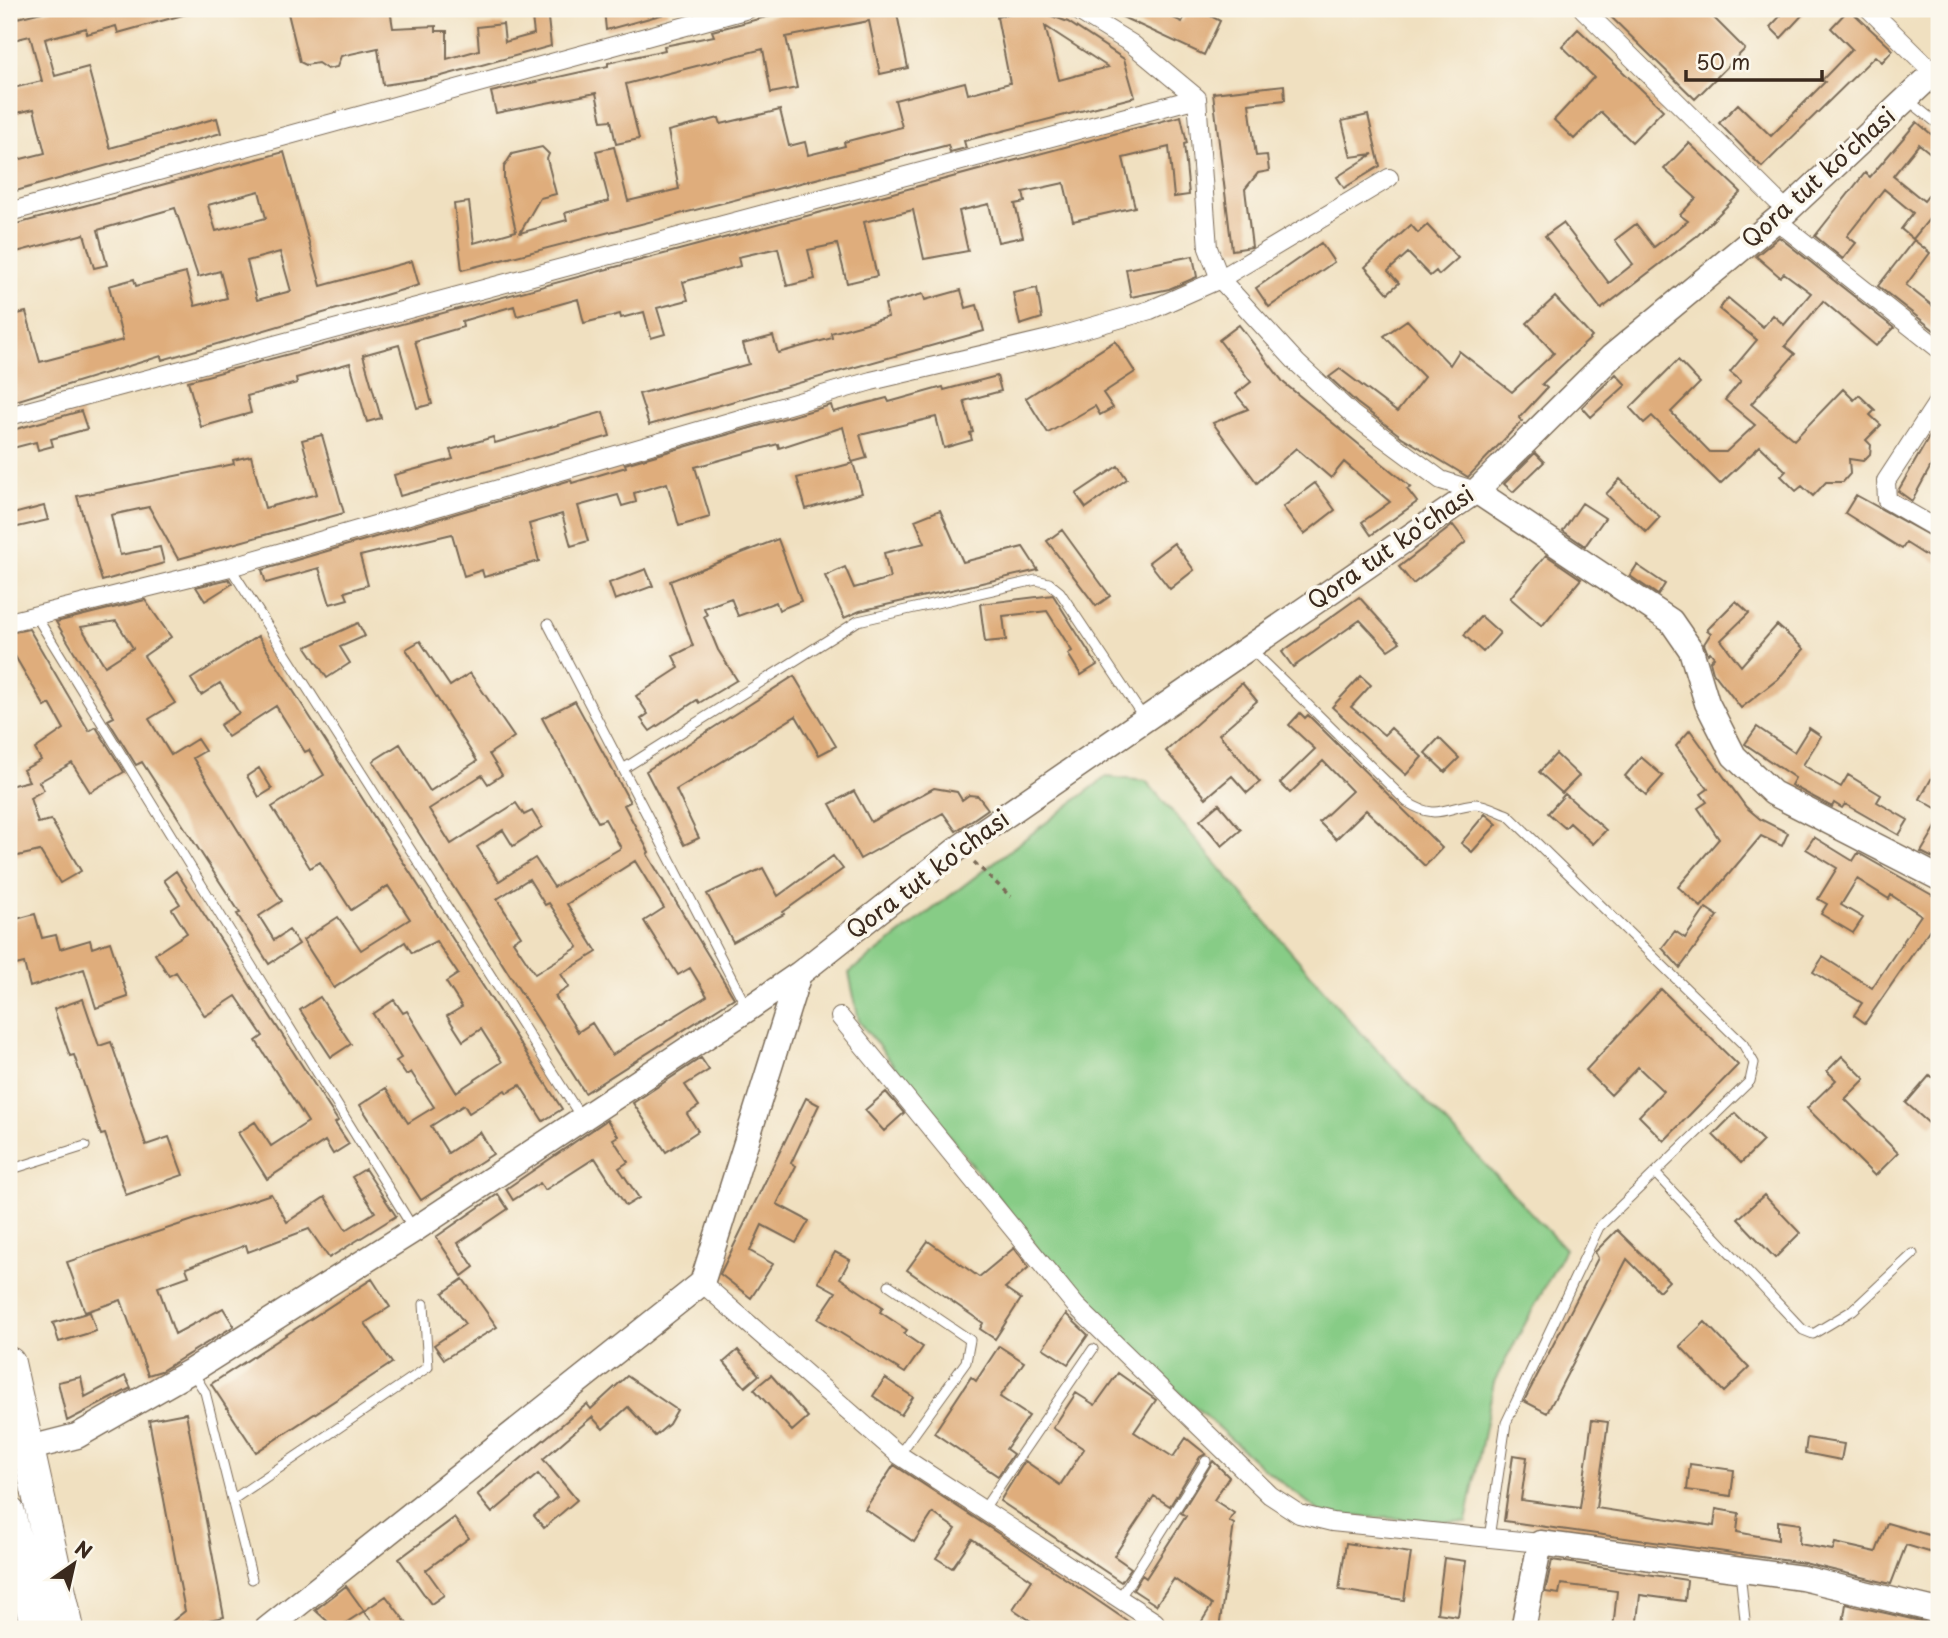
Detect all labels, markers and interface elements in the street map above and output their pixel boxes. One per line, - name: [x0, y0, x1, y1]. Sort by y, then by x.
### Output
- scale bar: [1686, 38, 1822, 82]
- text: 50 m: [1696, 45, 1750, 77]
- street label: Qora tut ko'chasi: [1733, 97, 1903, 256]
- street label: Qora tut ko'chasi: [1299, 475, 1481, 617]
- street label: Qora tut ko'chasi: [838, 800, 1016, 947]
- north arrow: [38, 1530, 108, 1600]
- text: N: [70, 1533, 98, 1565]

